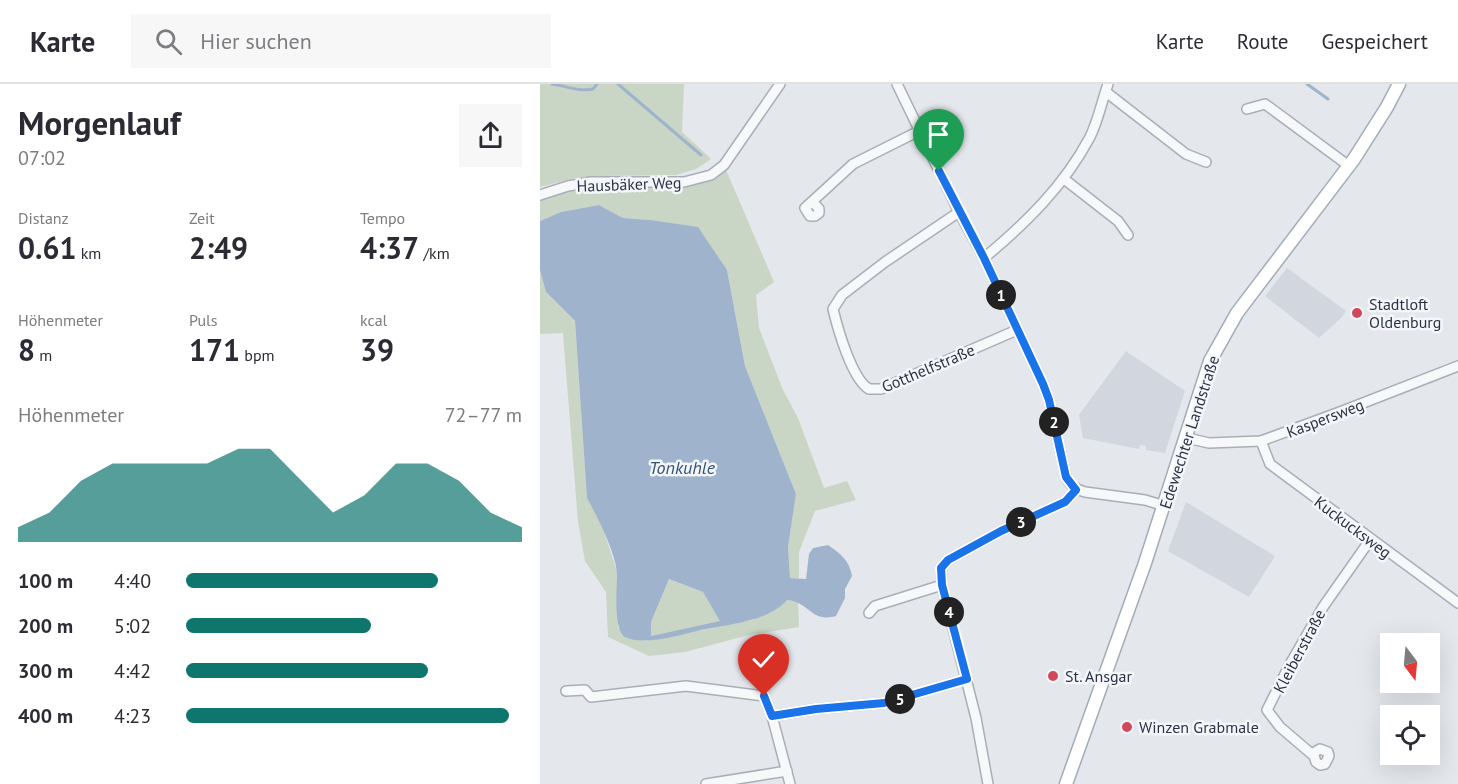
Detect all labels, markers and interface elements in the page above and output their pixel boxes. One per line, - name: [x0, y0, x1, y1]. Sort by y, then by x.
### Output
- search box: [131, 14, 551, 68]
- text: Karte: [30, 23, 95, 60]
- icon: search: [152, 25, 185, 58]
- text: Hier suchen: [200, 27, 312, 55]
- text: Karte: [1156, 28, 1204, 55]
- text: Route: [1237, 28, 1288, 55]
- text: Gespeichert: [1321, 28, 1428, 55]
- text: Morgenlauf: [18, 101, 181, 144]
- button: share: [459, 104, 522, 167]
- pin: [913, 109, 964, 171]
- icon: arrive: [922, 118, 955, 151]
- text: 07:02: [18, 145, 66, 171]
- street label: Hausbäker Weg: [576, 172, 682, 196]
- text: Distanz: [18, 208, 69, 228]
- text: Zeit: [189, 208, 215, 228]
- text: Tempo: [360, 208, 405, 228]
- text: 0.61: [18, 228, 76, 267]
- text: 2:49: [189, 228, 248, 267]
- text: 4:37: [360, 228, 419, 267]
- text: km: [76, 243, 101, 263]
- text: /km: [419, 243, 450, 263]
- pin: 1: [986, 280, 1016, 310]
- text: 1: [996, 285, 1006, 305]
- place label: Stadtloft Oldenburg: [1369, 294, 1441, 332]
- marker: Stadtloft Oldenburg: [1350, 306, 1364, 320]
- text: Höhenmeter: [18, 310, 103, 330]
- text: Puls: [189, 310, 217, 330]
- text: kcal: [360, 310, 387, 330]
- text: 8: [18, 330, 35, 369]
- text: 171: [189, 330, 240, 369]
- text: 39: [360, 330, 394, 369]
- street label: Gotthelfstraße: [879, 339, 977, 397]
- text: m: [35, 345, 52, 365]
- text: bpm: [240, 345, 275, 365]
- street label: Edewechter Landstraße: [1155, 353, 1223, 511]
- street label: Kaspersweg: [1284, 394, 1366, 442]
- text: Höhenmeter: [18, 402, 124, 428]
- text: 72–77 m: [445, 402, 522, 428]
- pin: 2: [1039, 407, 1069, 437]
- text: 2: [1049, 412, 1059, 432]
- water label: Tonkuhle: [649, 456, 716, 479]
- street label: Kuckucksweg: [1311, 492, 1395, 562]
- pin: 3: [1006, 507, 1036, 537]
- text: 3: [1016, 512, 1026, 532]
- text: 100 m: [18, 568, 73, 594]
- text: 4:40: [114, 568, 151, 594]
- pin: 4: [934, 597, 964, 627]
- text: 4: [944, 602, 954, 622]
- street label: Kleiberstraße: [1269, 606, 1329, 696]
- text: 200 m: [18, 613, 73, 639]
- text: 5:02: [114, 613, 151, 639]
- north arrow: [1380, 633, 1440, 693]
- map controls: [1380, 633, 1440, 765]
- pin: [738, 634, 789, 696]
- icon: check: [747, 643, 780, 676]
- text: 300 m: [18, 658, 73, 684]
- text: 4:42: [114, 658, 151, 684]
- place label: St. Ansgar: [1065, 666, 1132, 686]
- marker: St. Ansgar: [1046, 669, 1060, 683]
- pin: 5: [885, 684, 915, 714]
- text: 5: [895, 689, 905, 709]
- text: 400 m: [18, 703, 73, 729]
- text: 4:23: [114, 703, 151, 729]
- button: locate: [1380, 705, 1440, 765]
- place label: Winzen Grabmale: [1139, 717, 1259, 737]
- marker: Winzen Grabmale: [1120, 720, 1134, 734]

